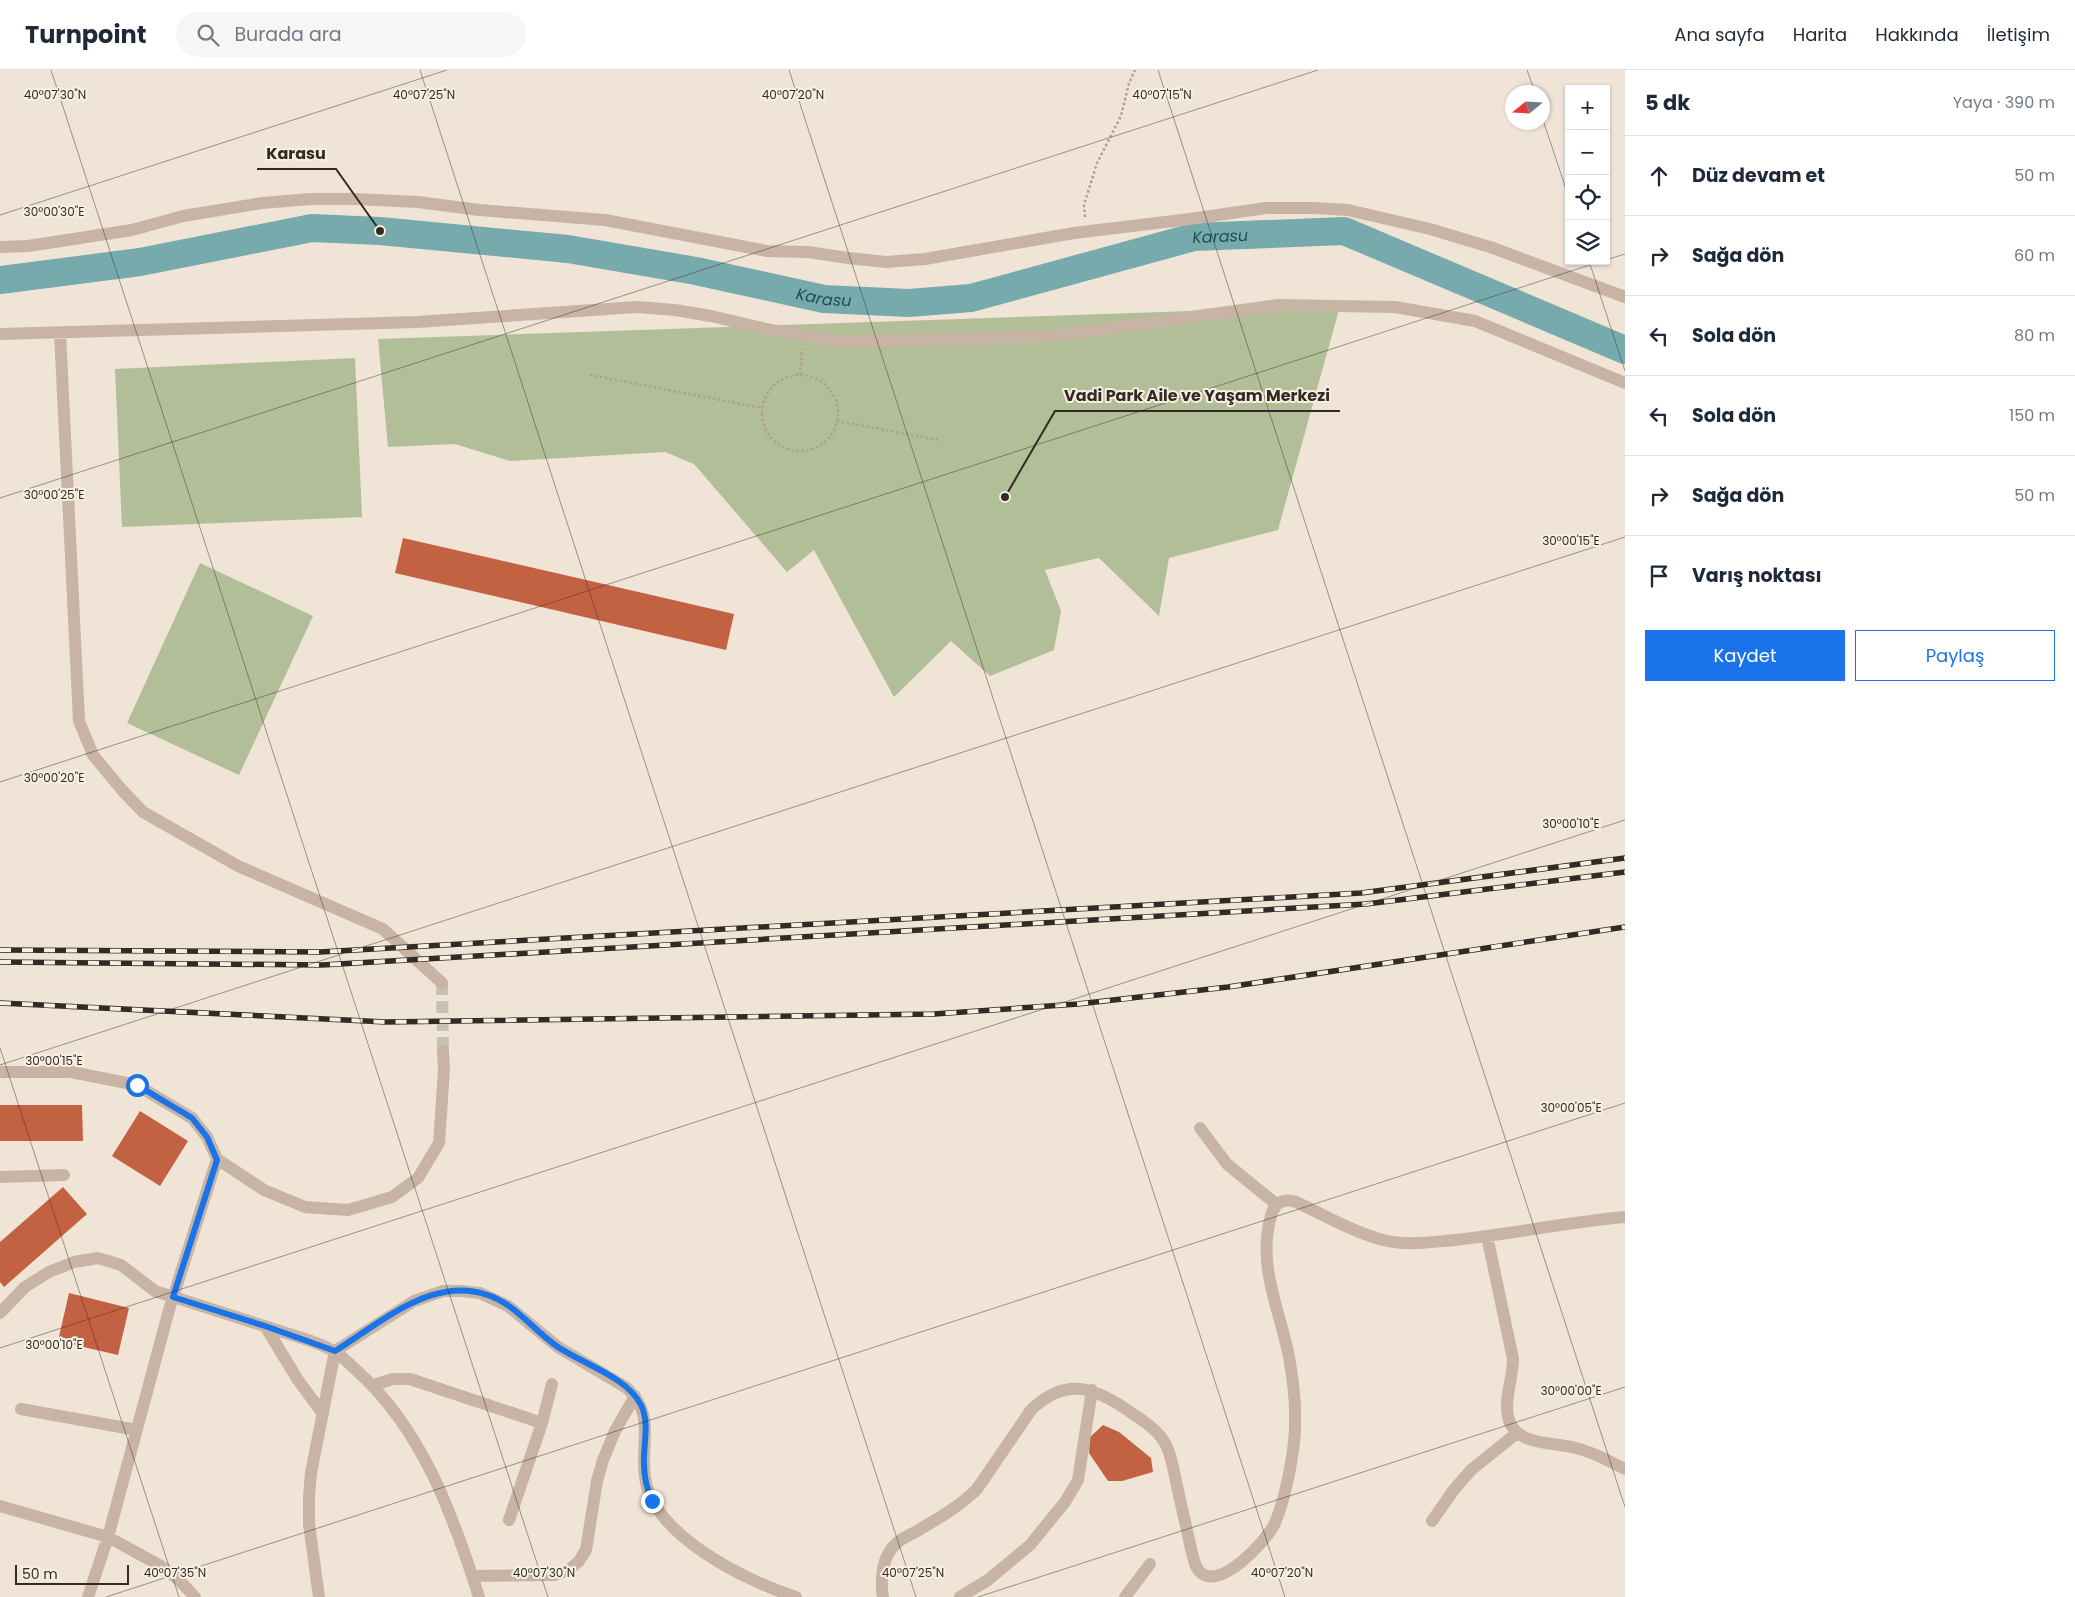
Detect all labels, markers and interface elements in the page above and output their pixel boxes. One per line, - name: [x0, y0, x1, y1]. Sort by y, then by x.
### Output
- search box: [176, 12, 526, 57]
- text: Turnpoint: [25, 18, 146, 51]
- icon: search: [194, 21, 222, 49]
- text: Burada ara: [234, 21, 342, 48]
- text: Ana sayfa: [1674, 22, 1765, 47]
- text: Harita: [1793, 22, 1847, 47]
- text: Hakkında: [1875, 22, 1959, 47]
- text: İletişim: [1987, 22, 2050, 47]
- north arrow: [1505, 85, 1550, 130]
- map controls: [1565, 85, 1610, 265]
- button: +: [1565, 85, 1610, 130]
- text: 40°07'30"N: [24, 86, 86, 103]
- text: 40°07'25"N: [393, 86, 455, 103]
- text: 40°07'20"N: [762, 86, 824, 103]
- text: 40°07'15"N: [1132, 86, 1192, 103]
- text: 5 dk: [1645, 88, 1690, 117]
- text: Yaya · 390 m: [1953, 91, 2055, 114]
- button: −: [1565, 130, 1610, 175]
- callout: Karasu: [257, 138, 336, 169]
- text: Karasu: [266, 142, 326, 165]
- icon: ahead: [1645, 162, 1673, 190]
- text: Düz devam et: [1692, 162, 1825, 189]
- text: 50 m: [2014, 164, 2055, 187]
- button: locate: [1565, 175, 1610, 220]
- text: 30°00'30"E: [24, 203, 84, 220]
- button: layers: [1565, 220, 1610, 265]
- water label: Karasu: [1192, 224, 1249, 249]
- icon: right: [1645, 242, 1673, 270]
- text: Sağa dön: [1692, 242, 1784, 269]
- text: 60 m: [2014, 244, 2055, 267]
- water label: Karasu: [794, 282, 852, 312]
- icon: left: [1645, 322, 1673, 350]
- text: Sola dön: [1692, 322, 1776, 349]
- text: 80 m: [2014, 324, 2055, 347]
- callout: Vadi Park Aile ve Yaşam Merkezi: [1055, 380, 1340, 411]
- text: Vadi Park Aile ve Yaşam Merkezi: [1064, 384, 1330, 407]
- icon: left: [1645, 402, 1673, 430]
- text: Sola dön: [1692, 402, 1776, 429]
- text: 150 m: [2009, 404, 2055, 427]
- icon: right: [1645, 482, 1673, 510]
- text: Sağa dön: [1692, 482, 1784, 509]
- text: 50 m: [2014, 484, 2055, 507]
- text: 30°00'25"E: [24, 486, 84, 503]
- text: 30°00'15"E: [1542, 532, 1600, 549]
- icon: arrive: [1645, 562, 1673, 590]
- text: Varış noktası: [1692, 562, 1822, 589]
- button: Kaydet: [1645, 630, 1845, 681]
- button: Paylaş: [1855, 630, 2055, 681]
- text: 30°00'20"E: [24, 769, 84, 786]
- text: 30°00'10"E: [1542, 815, 1600, 832]
- text: 30°00'15"E: [25, 1052, 83, 1069]
- route start: [126, 1074, 149, 1097]
- text: 30°00'05"E: [1540, 1099, 1602, 1116]
- text: 30°00'10"E: [25, 1336, 83, 1353]
- text: 30°00'00"E: [1540, 1382, 1602, 1399]
- route end: [641, 1490, 664, 1513]
- scale bar: [15, 1562, 129, 1585]
- text: 50 m: [22, 1564, 58, 1584]
- text: 40°07'35"N: [144, 1564, 206, 1581]
- text: 40°07'30"N: [513, 1564, 575, 1581]
- text: 40°07'25"N: [882, 1564, 944, 1581]
- text: 40°07'20"N: [1251, 1564, 1313, 1581]

